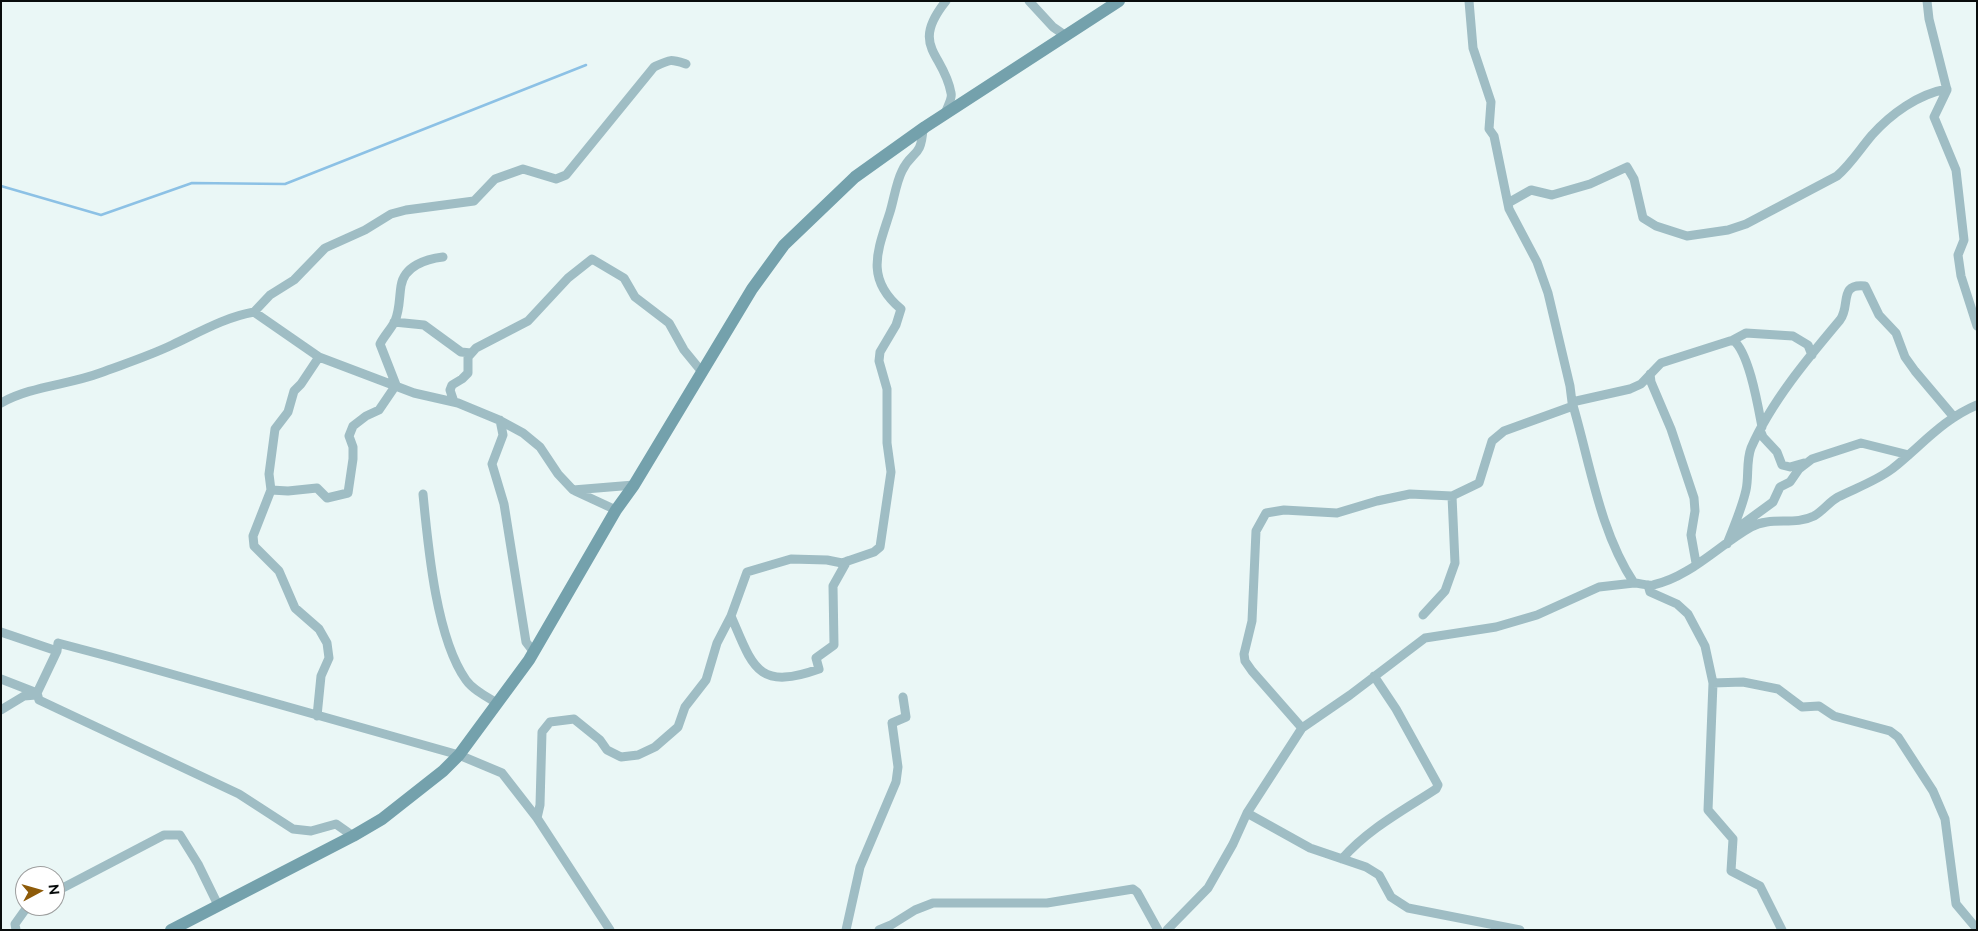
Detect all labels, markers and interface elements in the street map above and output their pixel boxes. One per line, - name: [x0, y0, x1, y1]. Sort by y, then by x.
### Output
- north arrow: [15, 866, 65, 916]
- text: N: [45, 883, 62, 896]

